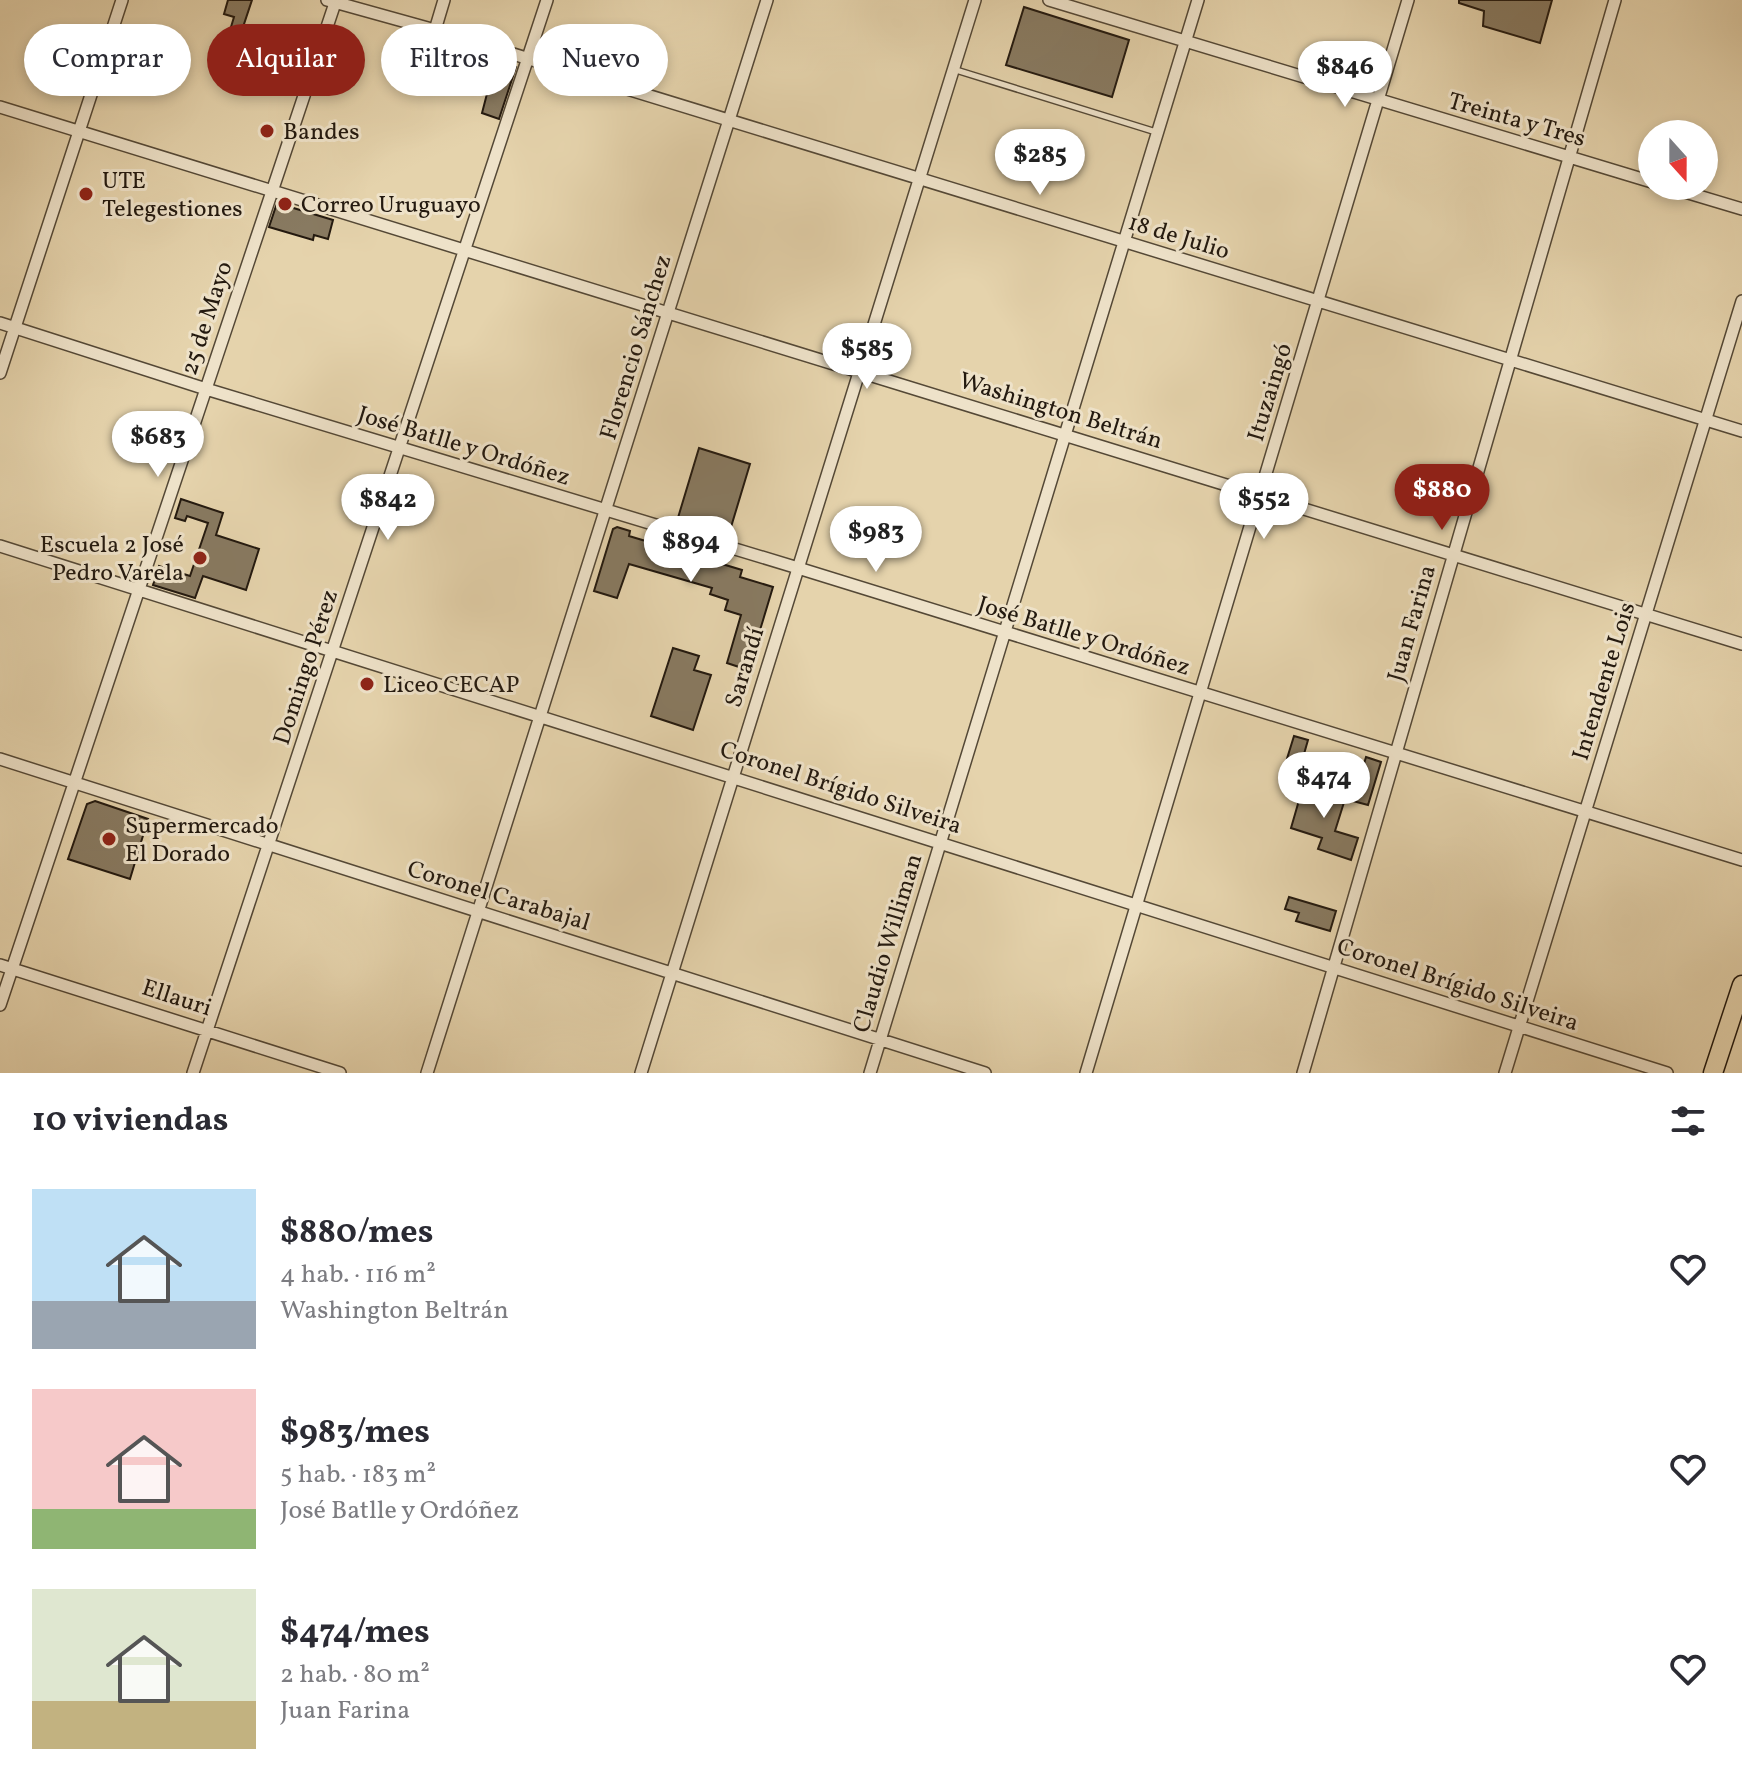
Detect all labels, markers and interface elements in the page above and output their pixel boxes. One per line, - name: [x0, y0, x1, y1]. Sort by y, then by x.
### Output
- chip: Comprar: [24, 24, 191, 96]
- chip: Alquilar: [207, 24, 365, 96]
- chip: Filtros: [381, 24, 517, 96]
- chip: Nuevo: [533, 24, 668, 96]
- pin: $846: [1298, 41, 1392, 109]
- text: $846: [1316, 49, 1374, 85]
- street label: Treinta y Tres: [1444, 85, 1589, 157]
- place label: Bandes: [283, 116, 359, 150]
- north arrow: [1638, 120, 1718, 200]
- map controls: [1638, 120, 1718, 200]
- marker: Bandes: [258, 122, 276, 140]
- pin: $285: [993, 129, 1087, 197]
- text: $285: [1013, 137, 1067, 173]
- place label: UTE Telegestiones: [102, 165, 243, 227]
- marker: UTE Telegestiones: [77, 185, 95, 203]
- place label: Correo Uruguayo: [301, 189, 481, 223]
- marker: Correo Uruguayo: [276, 195, 294, 213]
- street label: 18 de Julio: [1123, 206, 1233, 269]
- street label: Florencio Sánchez: [593, 251, 681, 444]
- street label: 25 de Mayo: [173, 257, 242, 380]
- pin: $585: [820, 323, 914, 391]
- text: $585: [840, 331, 894, 367]
- street label: Ituzaingó: [1240, 339, 1302, 446]
- street label: Washington Beltrán: [955, 365, 1166, 459]
- street label: José Batlle y Ordóñez: [353, 398, 574, 495]
- pin: $683: [111, 411, 205, 479]
- text: $683: [130, 419, 186, 455]
- pin: $880: [1395, 464, 1489, 532]
- text: $880: [1413, 472, 1471, 508]
- pin: $552: [1217, 473, 1311, 541]
- pin: $842: [341, 474, 435, 542]
- text: $552: [1237, 481, 1291, 517]
- text: $842: [359, 482, 417, 518]
- pin: $983: [829, 506, 923, 574]
- text: $983: [848, 514, 904, 550]
- pin: $894: [644, 516, 738, 584]
- text: $894: [662, 524, 720, 560]
- place label: Escuela 2 José Pedro Varela: [40, 529, 184, 591]
- marker: Escuela 2 José Pedro Varela: [191, 549, 209, 567]
- street label: Juan Farina: [1380, 561, 1446, 686]
- street label: Domingo Pérez: [266, 586, 348, 750]
- street label: José Batlle y Ordóñez: [973, 588, 1194, 685]
- street label: Intendente Lois: [1565, 598, 1645, 765]
- street label: Sarandí: [718, 623, 774, 712]
- place label: Liceo CECAP: [383, 669, 520, 703]
- marker: Liceo CECAP: [358, 675, 376, 693]
- street label: Coronel Brígido Silveira: [715, 734, 966, 844]
- pin: $474: [1277, 752, 1371, 820]
- text: $474: [1296, 760, 1352, 796]
- place label: Supermercado El Dorado: [125, 810, 279, 872]
- marker: Supermercado El Dorado: [100, 830, 118, 848]
- street label: Claudio Williman: [846, 850, 932, 1037]
- street label: Coronel Carabajal: [403, 853, 594, 941]
- street label: Coronel Brígido Silveira: [1332, 931, 1583, 1041]
- street label: Ellauri: [137, 972, 216, 1026]
- text: 10 viviendas: [32, 1098, 229, 1145]
- icon: filters: [1666, 1099, 1710, 1143]
- text: $880/mes: [280, 1210, 433, 1257]
- icon: home: [96, 1221, 192, 1317]
- icon: heart: [1666, 1247, 1710, 1291]
- text: 4 hab. · 116 m²: [280, 1257, 436, 1293]
- text: Washington Beltrán: [280, 1293, 509, 1329]
- text: $983/mes: [280, 1410, 430, 1457]
- icon: home: [96, 1421, 192, 1517]
- icon: heart: [1666, 1447, 1710, 1491]
- text: 5 hab. · 183 m²: [280, 1457, 436, 1493]
- text: José Batlle y Ordóñez: [280, 1493, 519, 1529]
- text: $474/mes: [280, 1610, 430, 1657]
- icon: home: [96, 1621, 192, 1717]
- icon: heart: [1666, 1647, 1710, 1691]
- text: 2 hab. · 80 m²: [280, 1657, 430, 1693]
- text: Juan Farina: [280, 1693, 410, 1729]

